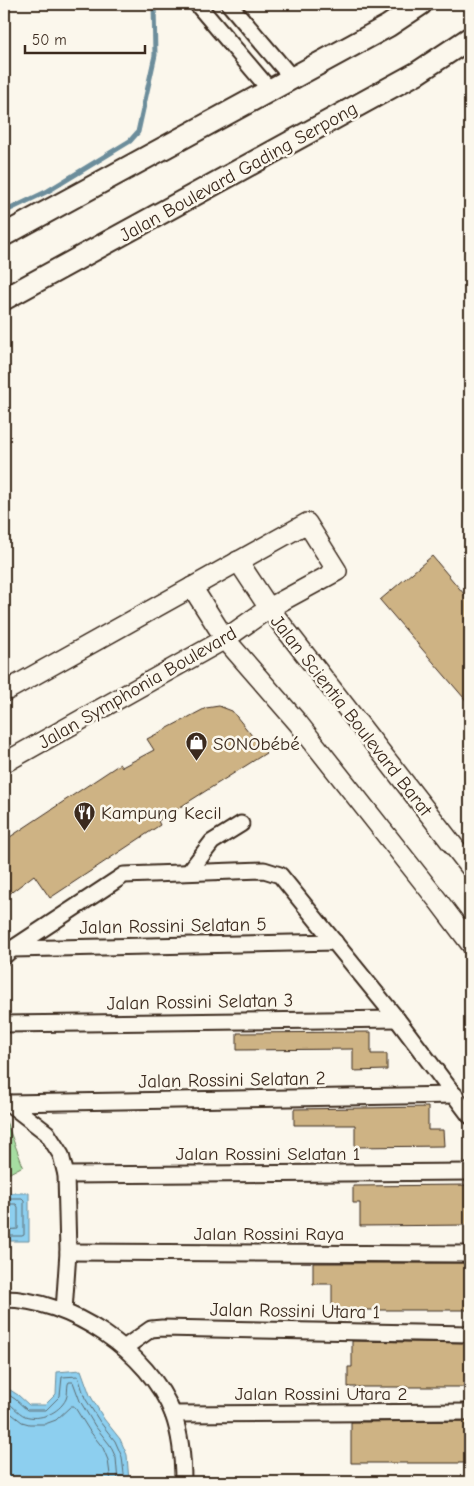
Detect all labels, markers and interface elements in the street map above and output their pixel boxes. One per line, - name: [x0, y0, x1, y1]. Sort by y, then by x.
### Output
- scale bar: [25, 22, 145, 54]
- text: 50 m: [32, 31, 67, 49]
- street label: Jalan Boulevard Gading Serpong: [116, 97, 361, 247]
- street label: Jalan Scientia Boulevard Barat: [266, 611, 437, 821]
- street label: Jalan Symphonia Boulevard: [35, 622, 240, 754]
- shop icon: SONObébé: [185, 731, 209, 762]
- place label: SONObébé: [213, 733, 300, 755]
- restaurant icon: Kampung Kecil: [73, 800, 97, 831]
- place label: Kampung Kecil: [101, 802, 222, 824]
- street label: Jalan Rossini Selatan 5: [79, 913, 267, 939]
- street label: Jalan Rossini Selatan 3: [106, 989, 294, 1015]
- street label: Jalan Rossini Selatan 2: [138, 1067, 326, 1093]
- street label: Jalan Rossini Selatan 1: [176, 1143, 360, 1165]
- street label: Jalan Rossini Raya: [194, 1223, 344, 1245]
- street label: Jalan Rossini Utara 1: [210, 1299, 380, 1323]
- street label: Jalan Rossini Utara 2: [235, 1383, 407, 1405]

